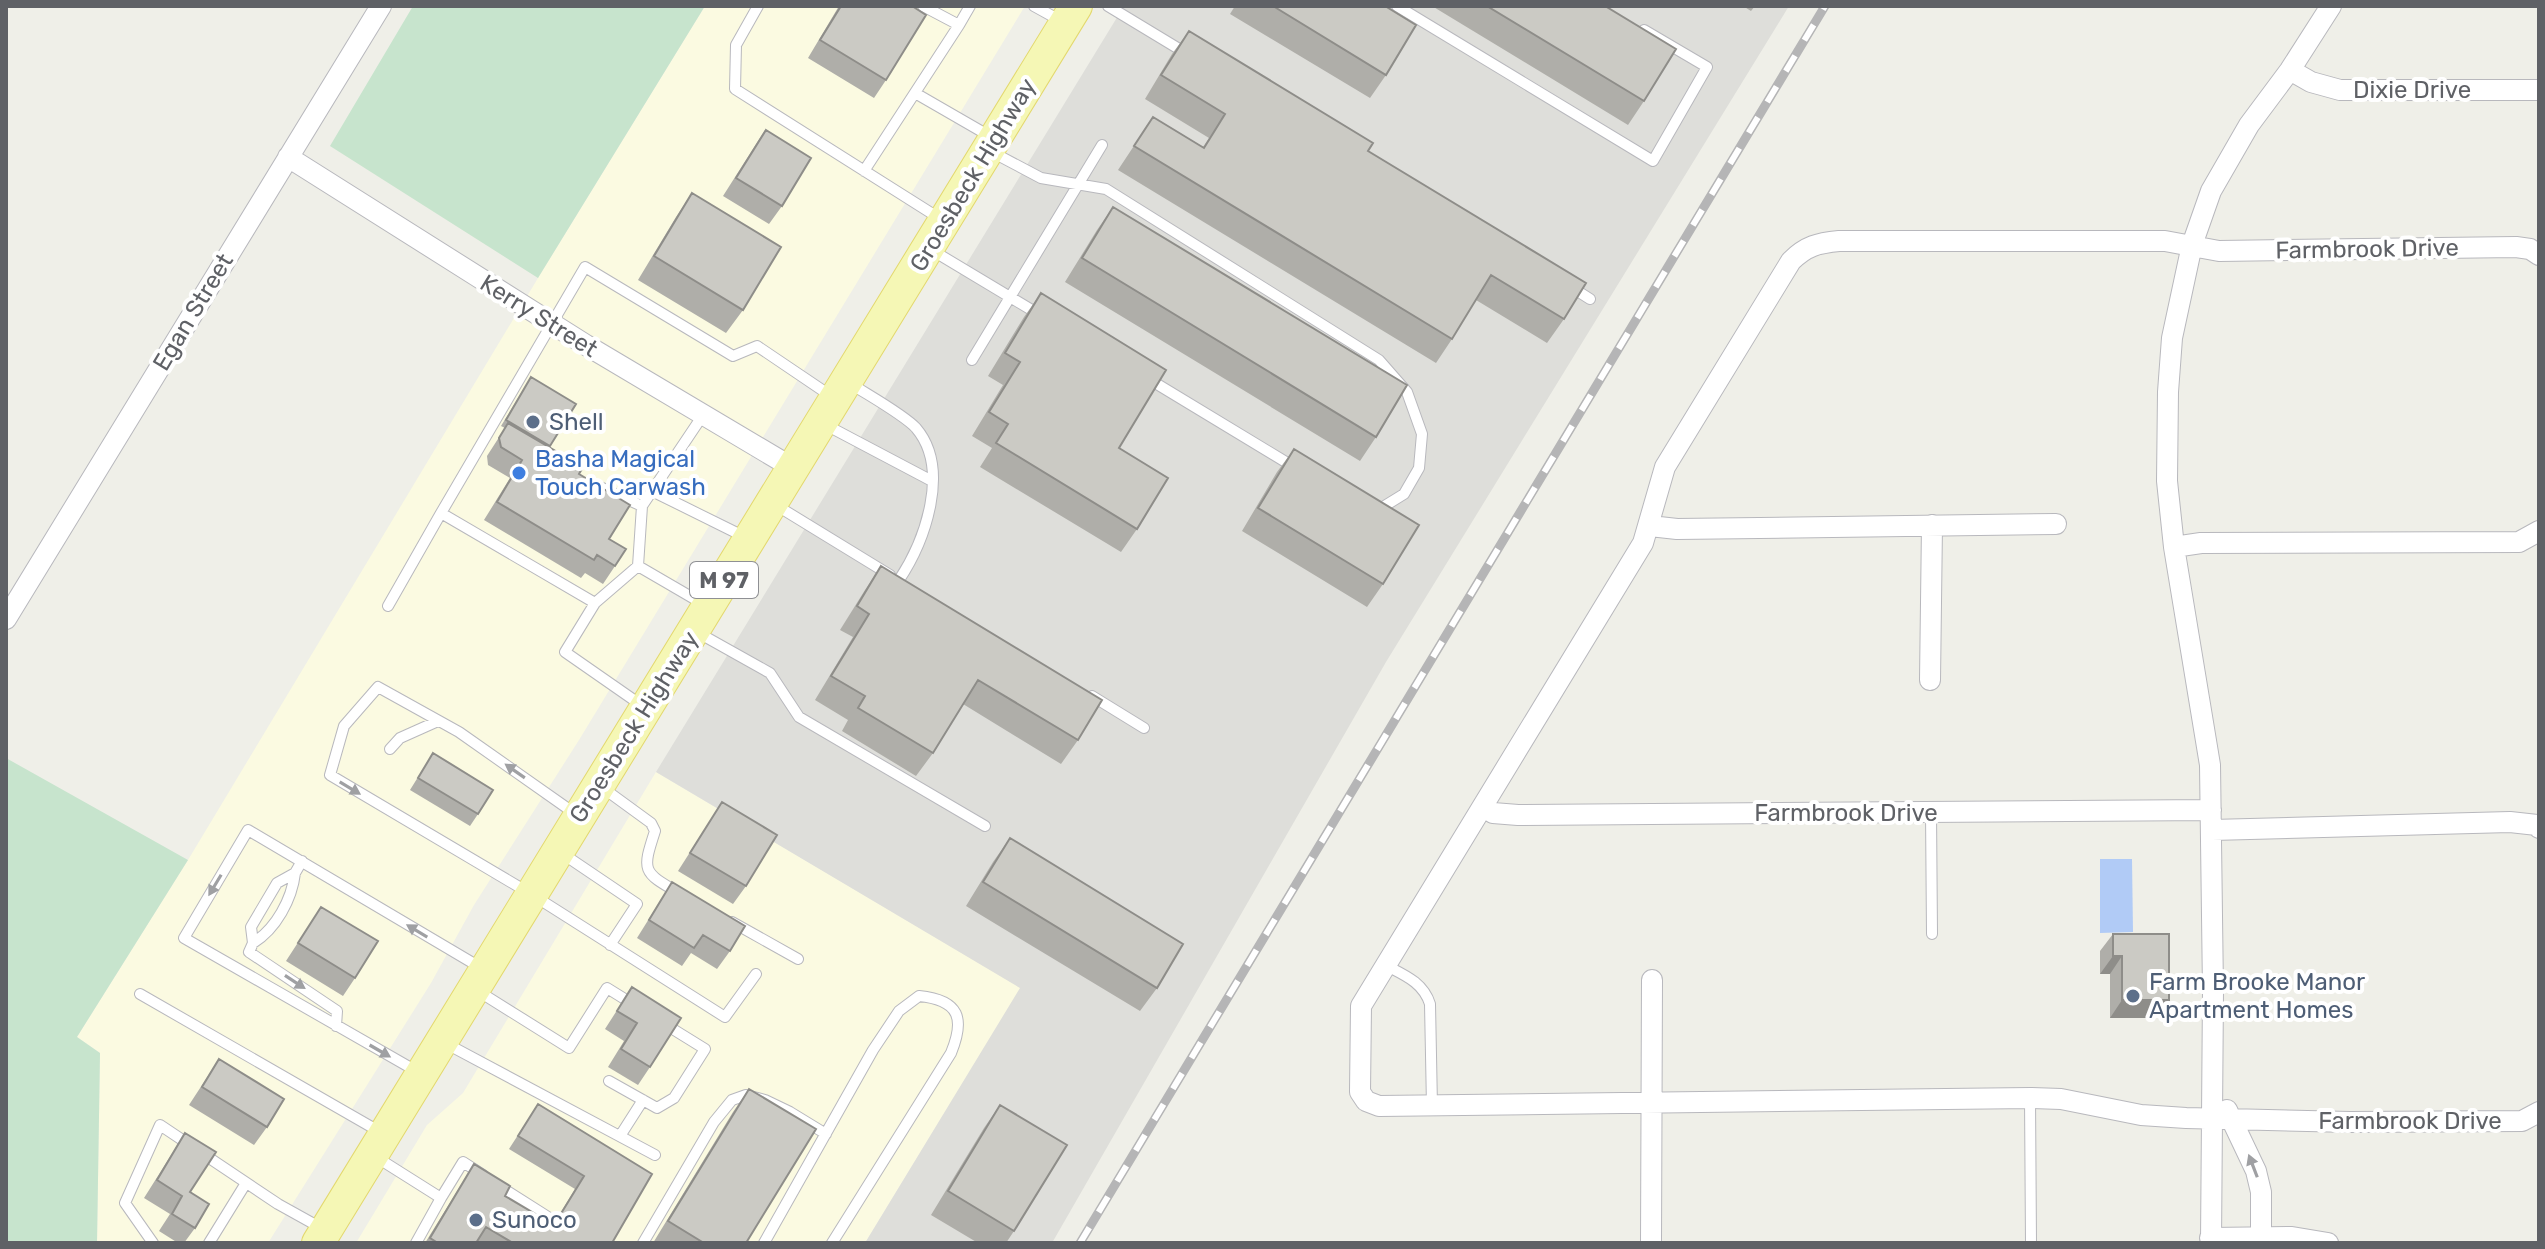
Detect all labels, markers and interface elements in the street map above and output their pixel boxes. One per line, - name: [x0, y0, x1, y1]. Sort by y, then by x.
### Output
- street label: Groesbeck Highway: [904, 73, 1042, 277]
- street label: Dixie Drive: [2353, 76, 2471, 104]
- street label: Farmbrook Drive: [2275, 233, 2459, 265]
- street label: Egan Street: [147, 248, 239, 376]
- street label: Kerry Street: [475, 269, 603, 363]
- place label: Shell: [549, 408, 604, 436]
- marker: Shell: [524, 413, 542, 431]
- place label: Basha Magical Touch Carwash: [535, 445, 706, 501]
- marker: Basha Magical Touch Carwash: [510, 464, 528, 482]
- road number: M 97: [690, 562, 758, 598]
- street label: Groesbeck Highway: [564, 626, 704, 828]
- one-way arrow: [505, 764, 526, 779]
- one-way arrow: [339, 781, 361, 795]
- street label: Farmbrook Drive: [1754, 799, 1938, 827]
- one-way arrow: [209, 874, 223, 896]
- one-way arrow: [406, 924, 428, 938]
- place label: Farm Brooke Manor Apartment Homes: [2149, 968, 2365, 1024]
- one-way arrow: [284, 975, 306, 989]
- marker: Farm Brooke Manor Apartment Homes: [2124, 987, 2142, 1005]
- one-way arrow: [369, 1044, 391, 1058]
- street label: Farmbrook Drive: [2318, 1107, 2502, 1135]
- one-way arrow: [2246, 1154, 2259, 1178]
- place label: Sunoco: [492, 1206, 577, 1234]
- marker: Sunoco: [467, 1211, 485, 1229]

